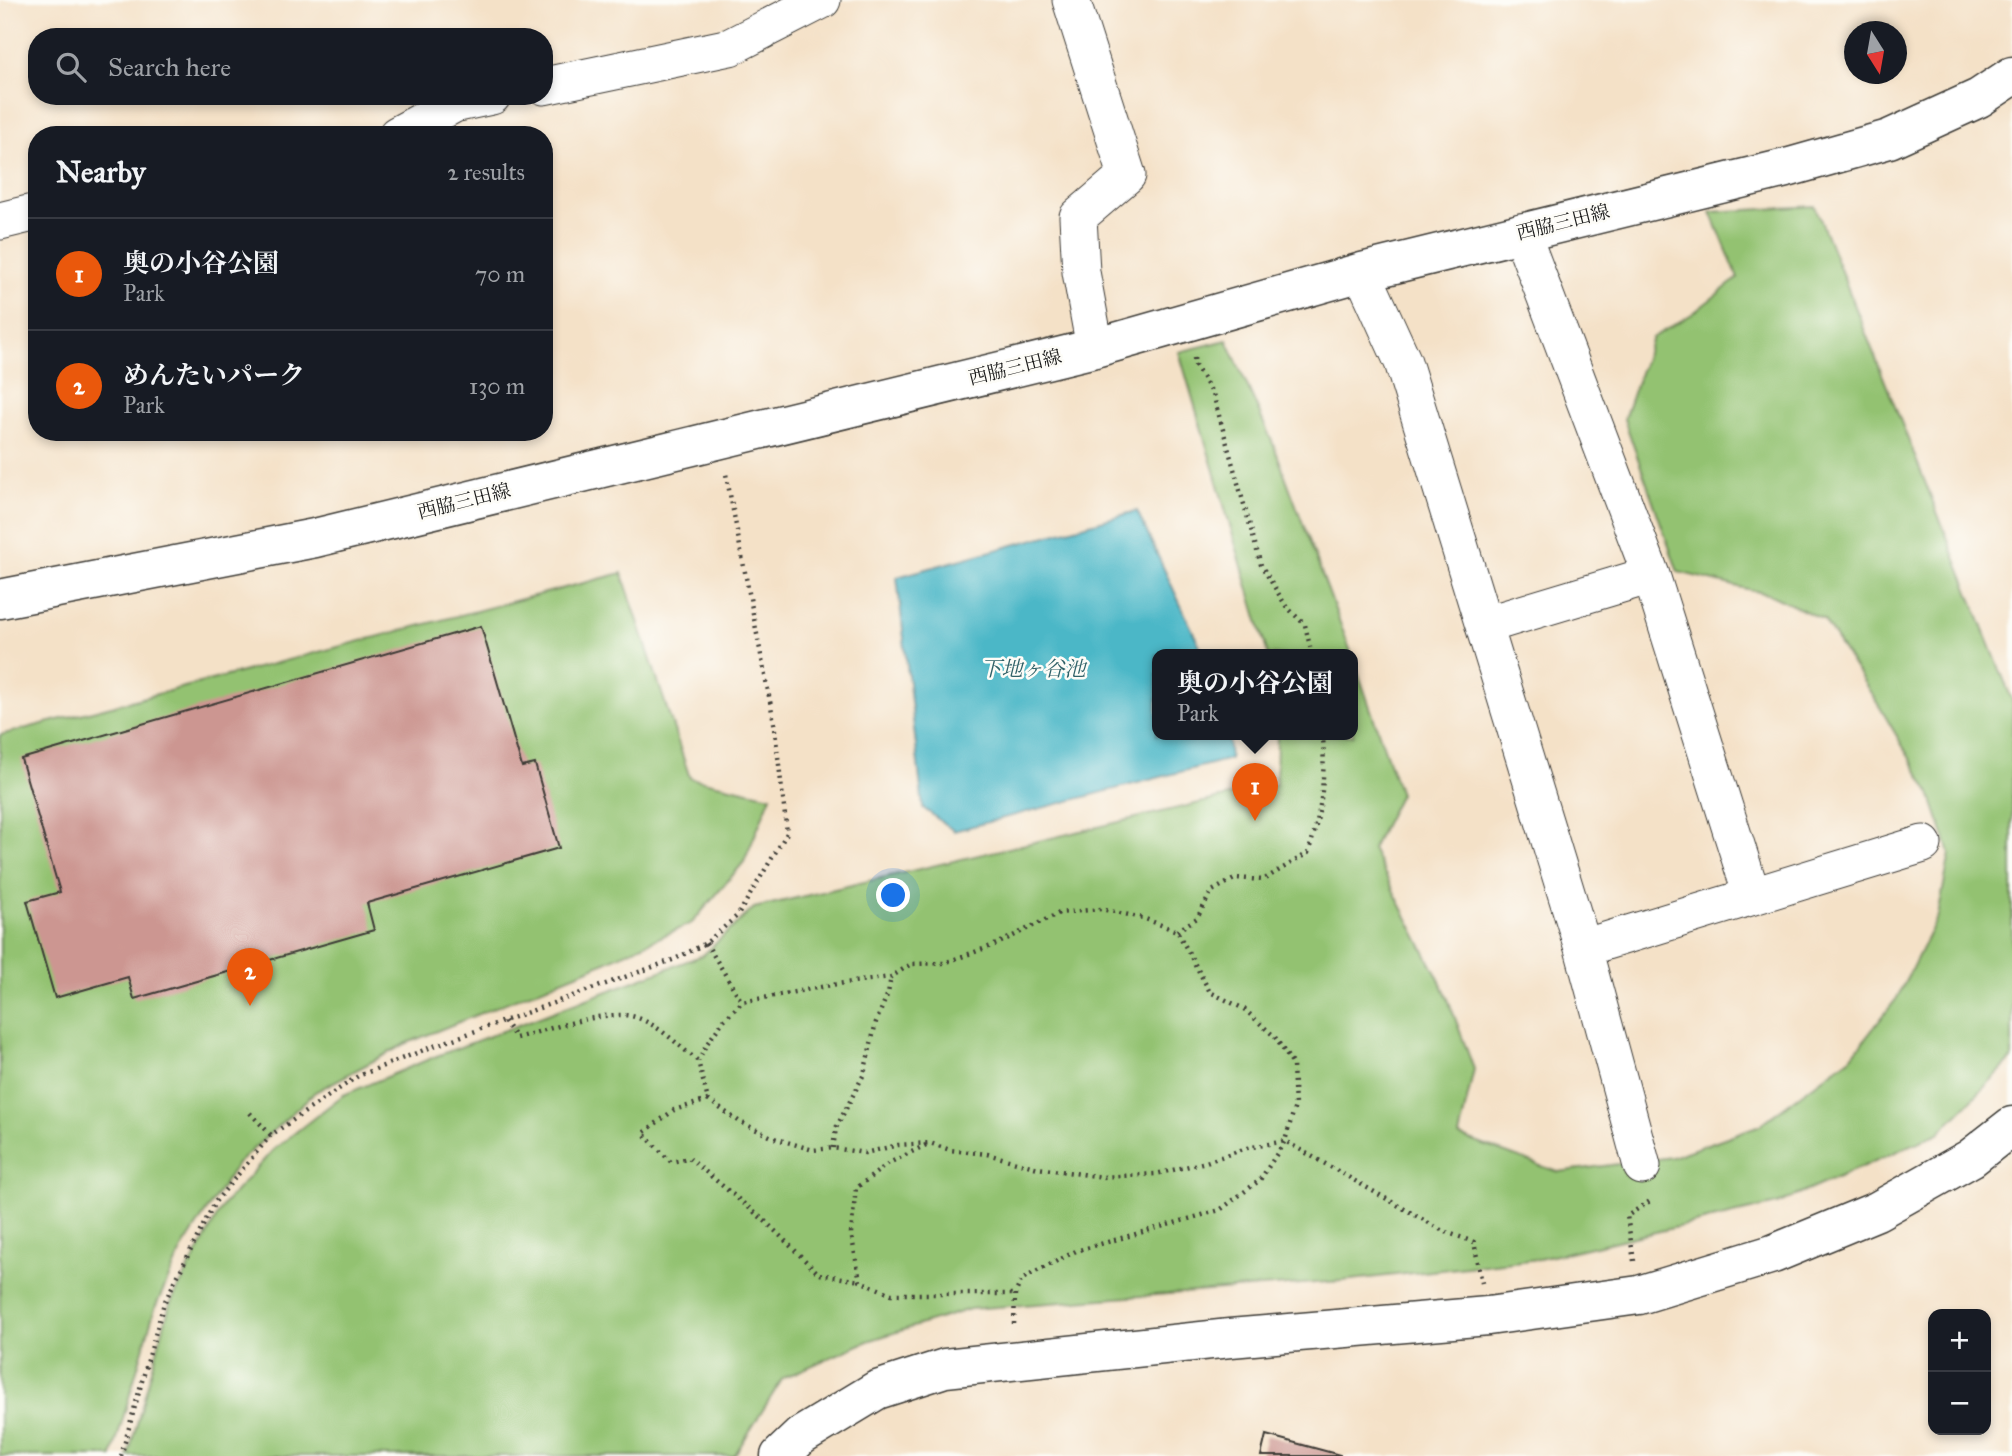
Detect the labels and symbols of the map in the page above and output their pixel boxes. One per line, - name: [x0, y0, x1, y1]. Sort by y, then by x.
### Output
- north arrow: [1844, 21, 1907, 84]
- street label: 西脇三田線: [1514, 199, 1612, 245]
- street label: 西脇三田線: [966, 344, 1064, 390]
- street label: 西脇三田線: [415, 478, 513, 524]
- water label: 下地ヶ谷池: [981, 656, 1087, 682]
- pin: 1: [1232, 763, 1278, 821]
- your location: [876, 878, 910, 912]
- pin: 2: [227, 948, 273, 1006]

